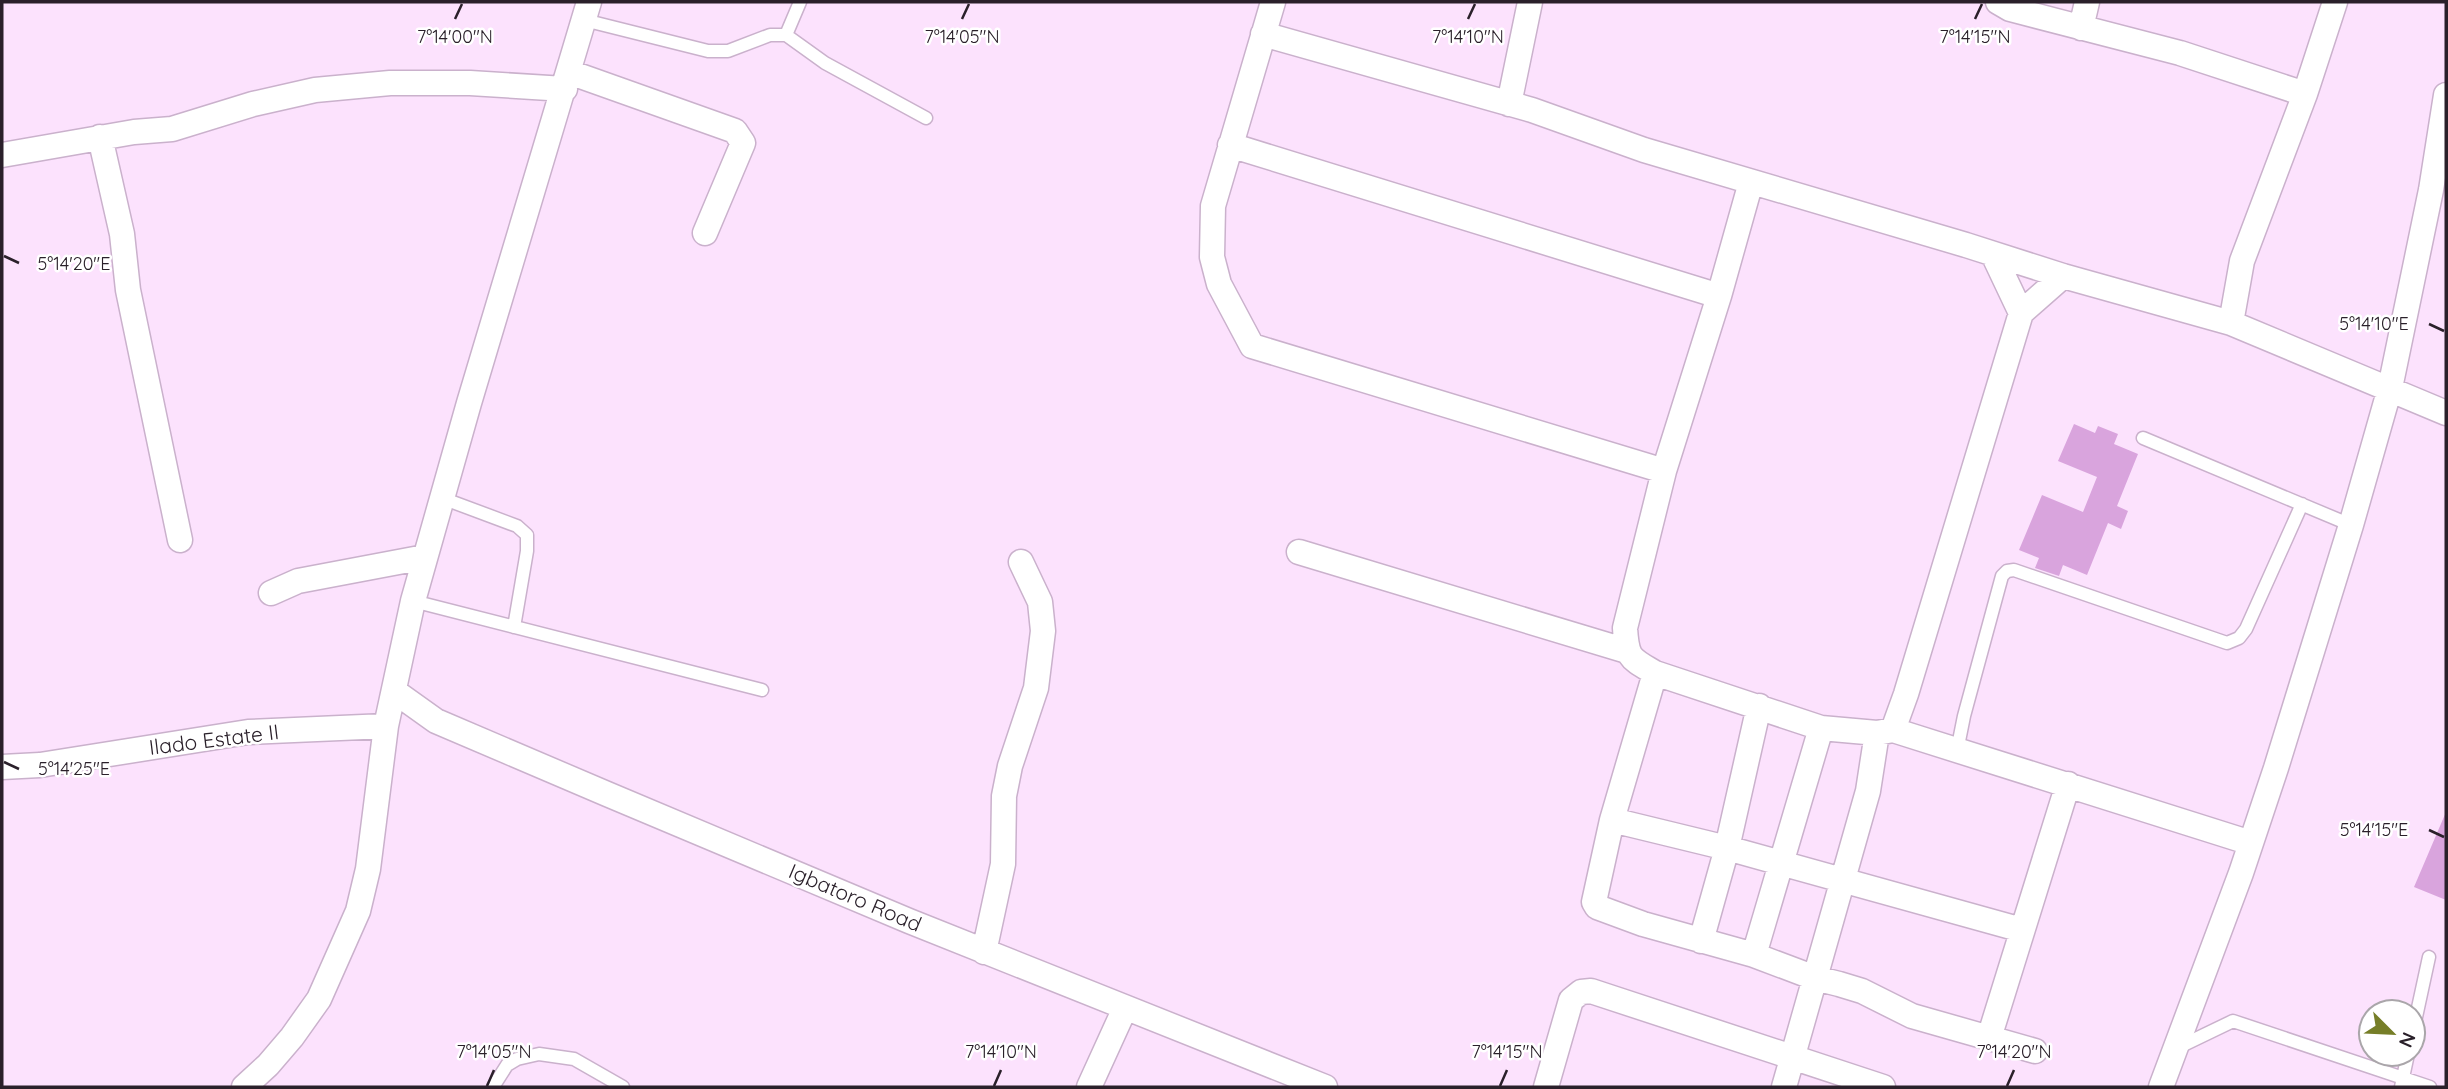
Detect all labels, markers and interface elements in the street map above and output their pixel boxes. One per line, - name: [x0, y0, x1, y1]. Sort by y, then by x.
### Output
- text: 7°14'00"N: [417, 25, 493, 48]
- text: 7°14'05"N: [924, 25, 1000, 48]
- text: 7°14'10"N: [1432, 25, 1504, 48]
- text: 7°14'15"N: [1939, 25, 2011, 48]
- text: 5°14'20"E: [38, 252, 110, 275]
- text: 5°14'10"E: [2339, 312, 2409, 335]
- street label: Ilado Estate II: [147, 718, 280, 760]
- text: 5°14'25"E: [38, 757, 110, 780]
- text: 5°14'15"E: [2340, 818, 2408, 841]
- street label: Igbatoro Road: [785, 857, 926, 937]
- north arrow: [2357, 998, 2427, 1068]
- text: N: [2394, 1029, 2421, 1051]
- text: 7°14'05"N: [456, 1040, 532, 1063]
- text: 7°14'10"N: [965, 1040, 1037, 1063]
- text: 7°14'15"N: [1471, 1040, 1543, 1063]
- text: 7°14'20"N: [1976, 1040, 2052, 1063]

